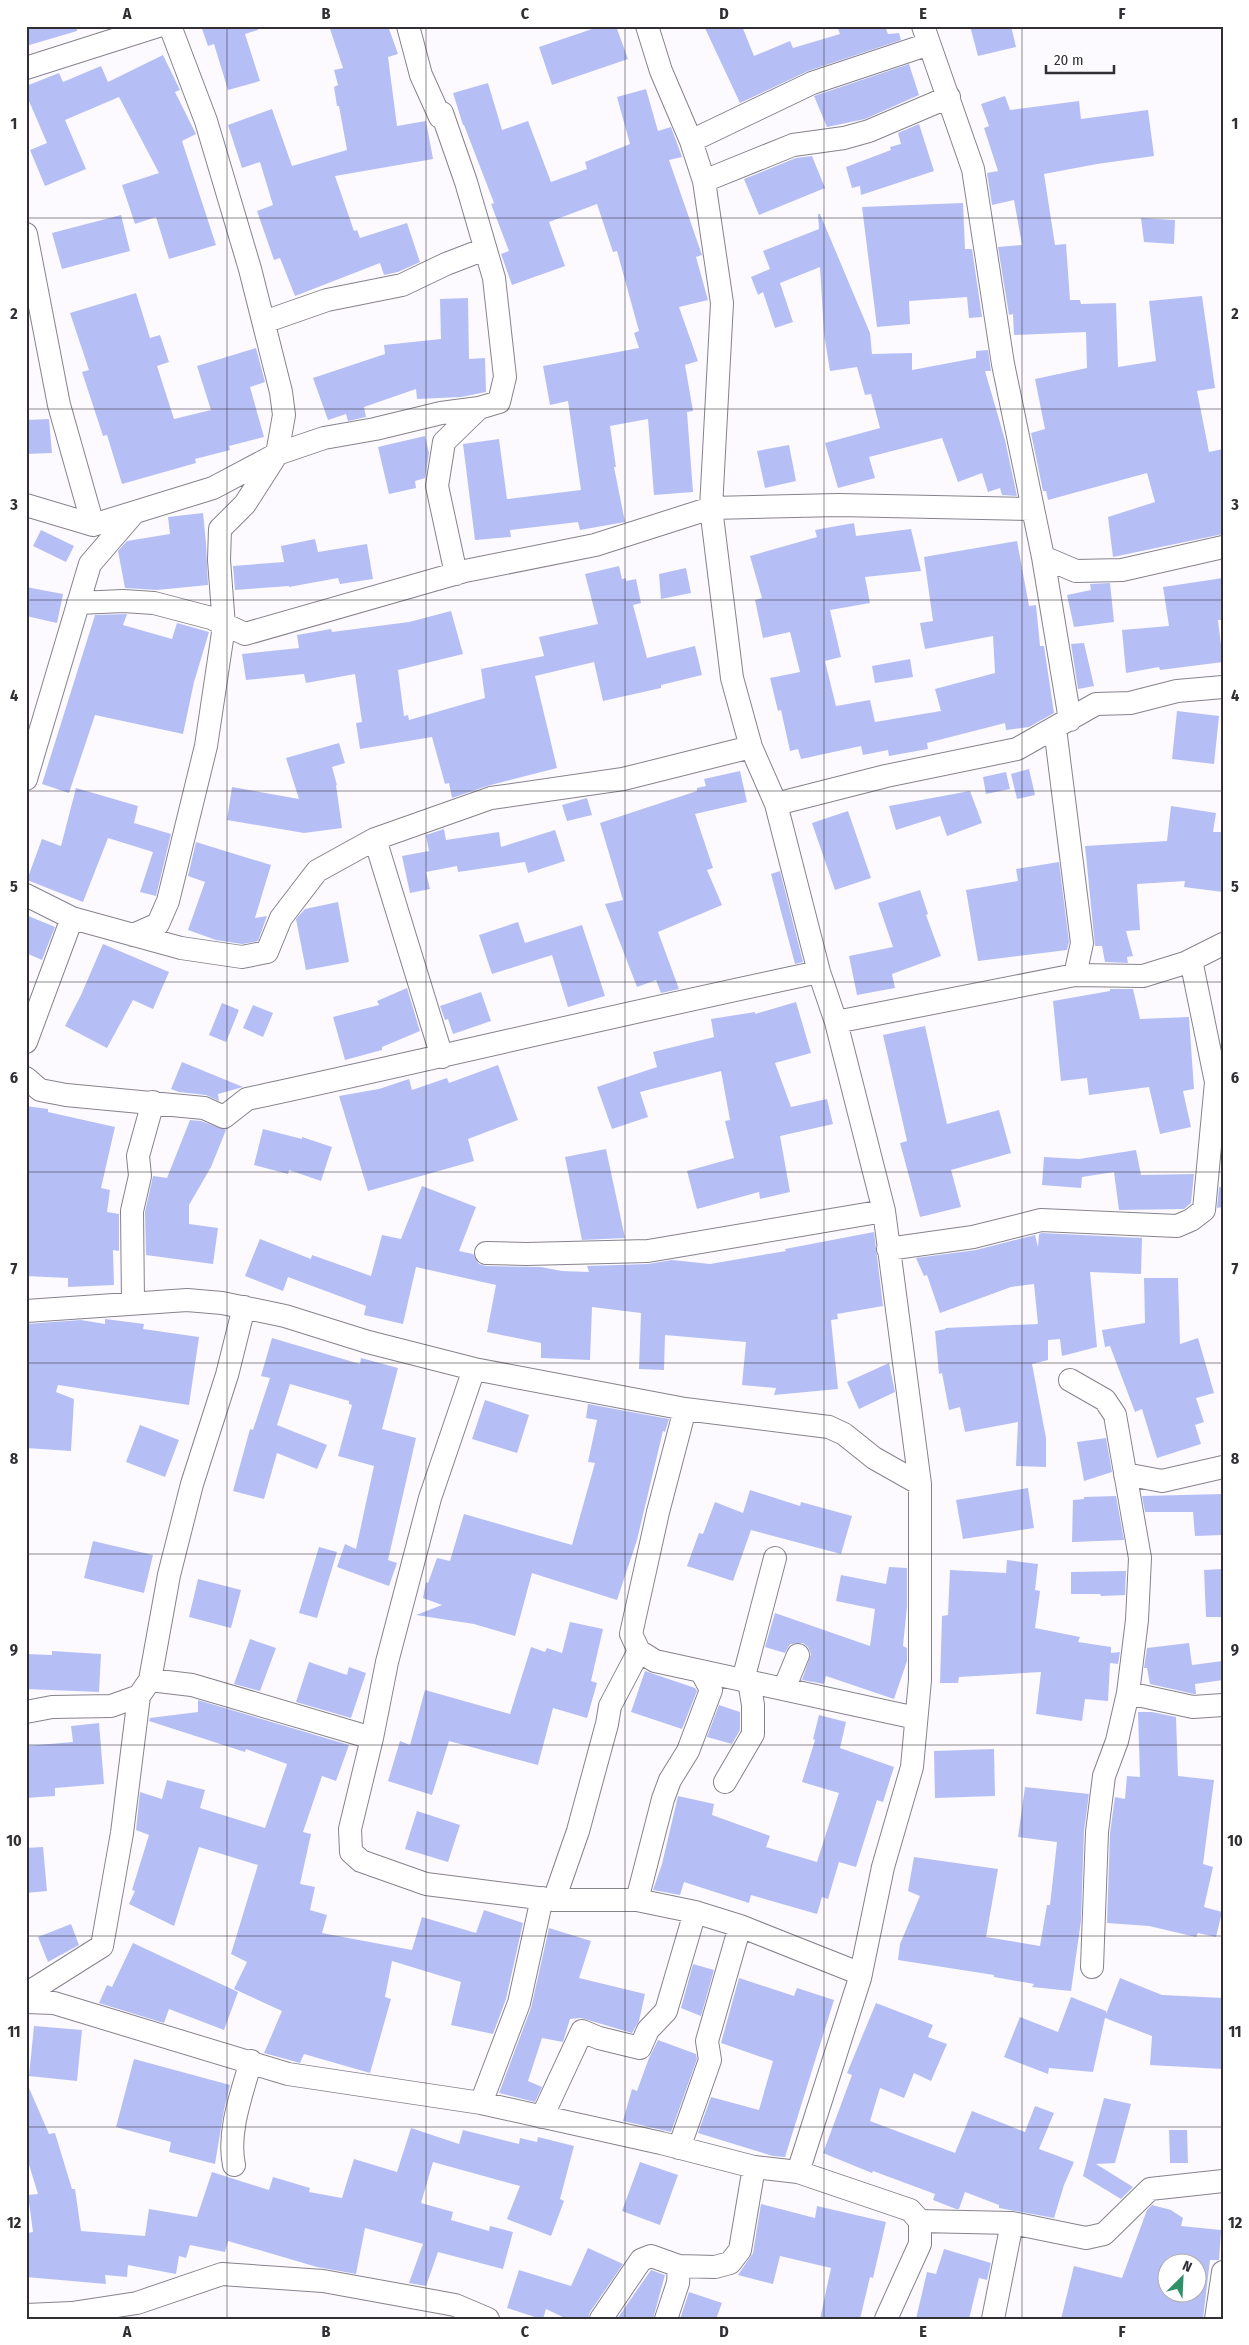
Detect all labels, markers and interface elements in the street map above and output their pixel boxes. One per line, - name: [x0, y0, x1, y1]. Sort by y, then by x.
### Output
- text: A: [122, 4, 132, 23]
- text: B: [322, 4, 331, 23]
- text: C: [521, 4, 530, 23]
- text: D: [719, 4, 729, 23]
- text: E: [919, 4, 927, 23]
- text: F: [1118, 4, 1126, 23]
- scale bar: [1046, 42, 1114, 74]
- text: 20 m: [1054, 51, 1084, 69]
- text: 1: [11, 114, 17, 133]
- text: 1: [1232, 114, 1238, 133]
- text: 2: [9, 304, 18, 323]
- text: 2: [1230, 304, 1239, 323]
- text: 3: [9, 495, 18, 514]
- text: 3: [1230, 495, 1239, 514]
- text: 4: [10, 686, 18, 705]
- text: 4: [1231, 686, 1239, 705]
- text: 5: [10, 877, 18, 896]
- text: 5: [1231, 877, 1239, 896]
- text: 6: [10, 1068, 18, 1087]
- text: 6: [1231, 1068, 1239, 1087]
- text: 7: [11, 1259, 18, 1278]
- text: 7: [1232, 1259, 1239, 1278]
- text: 8: [10, 1449, 19, 1468]
- text: 8: [1231, 1449, 1240, 1468]
- text: 9: [10, 1640, 18, 1659]
- text: 9: [1231, 1640, 1239, 1659]
- text: 10: [6, 1831, 22, 1850]
- text: 10: [1227, 1831, 1243, 1850]
- text: 11: [7, 2022, 21, 2041]
- text: 11: [1228, 2022, 1242, 2041]
- text: 12: [7, 2213, 22, 2232]
- text: 12: [1228, 2213, 1243, 2232]
- north arrow: [1156, 2252, 1206, 2302]
- text: N: [1180, 2257, 1194, 2276]
- text: A: [122, 2322, 132, 2341]
- text: B: [322, 2322, 331, 2341]
- text: C: [521, 2322, 530, 2341]
- text: D: [719, 2322, 729, 2341]
- text: E: [919, 2322, 927, 2341]
- text: F: [1118, 2322, 1126, 2341]

